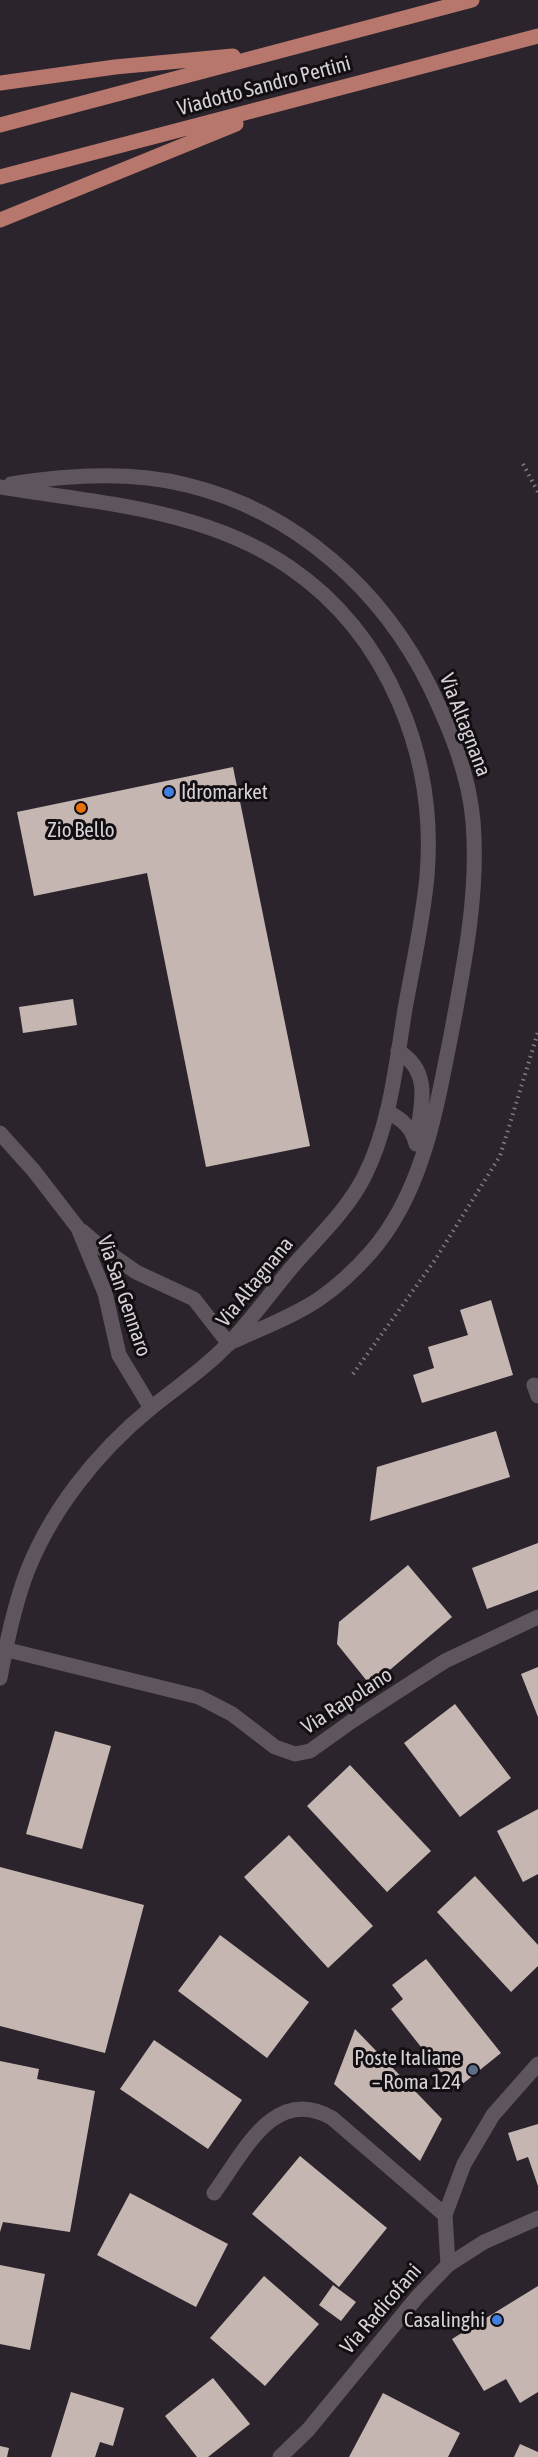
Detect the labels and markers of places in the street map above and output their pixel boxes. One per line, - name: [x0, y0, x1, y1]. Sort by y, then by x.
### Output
- place label: Idromarket: [181, 779, 268, 805]
- marker: Idromarket: [162, 785, 176, 799]
- marker: Zio Bello: [74, 801, 88, 815]
- place label: Zio Bello: [47, 817, 115, 843]
- place label: Poste Italiane – Roma 124: [354, 2045, 461, 2095]
- marker: Poste Italiane – Roma 124: [466, 2063, 480, 2077]
- place label: Casalinghi: [404, 2307, 485, 2333]
- marker: Casalinghi: [490, 2313, 504, 2327]

